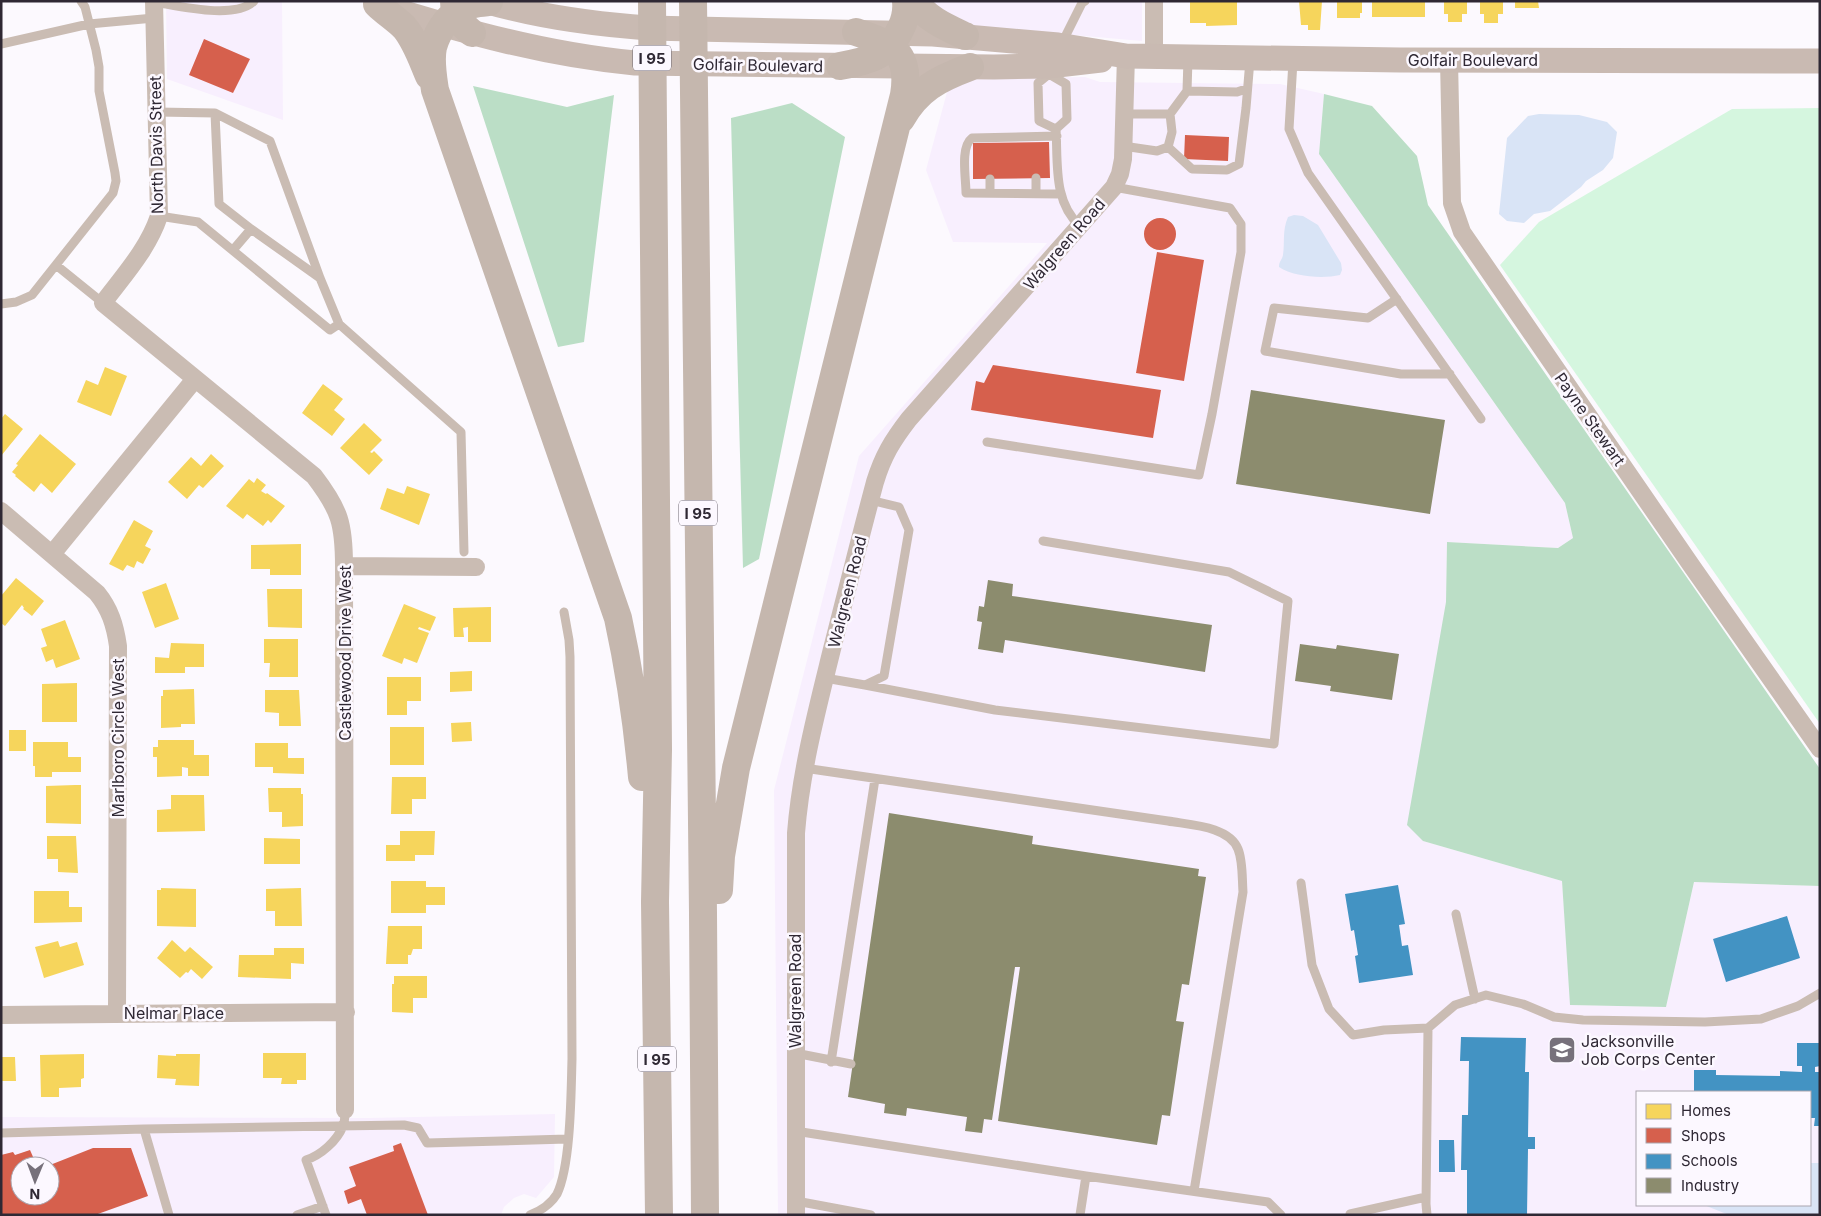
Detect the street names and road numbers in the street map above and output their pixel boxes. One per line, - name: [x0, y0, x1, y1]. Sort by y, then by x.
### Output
- road number: I 95: [633, 46, 671, 70]
- street label: Golfair Boulevard: [1408, 50, 1538, 70]
- street label: Golfair Boulevard: [693, 54, 823, 76]
- street label: North Davis Street: [145, 76, 167, 214]
- street label: Walgreen Road: [1019, 194, 1109, 294]
- street label: Payne Stewart: [1550, 369, 1630, 469]
- road number: I 95: [679, 500, 717, 526]
- street label: Walgreen Road: [823, 534, 871, 650]
- street label: Castlewood Drive West: [335, 565, 355, 741]
- street label: Marlboro Circle West: [108, 659, 128, 817]
- street label: Walgreen Road: [785, 934, 805, 1048]
- street label: Nelmar Place: [124, 1003, 224, 1023]
- road number: I 95: [638, 1046, 676, 1072]

